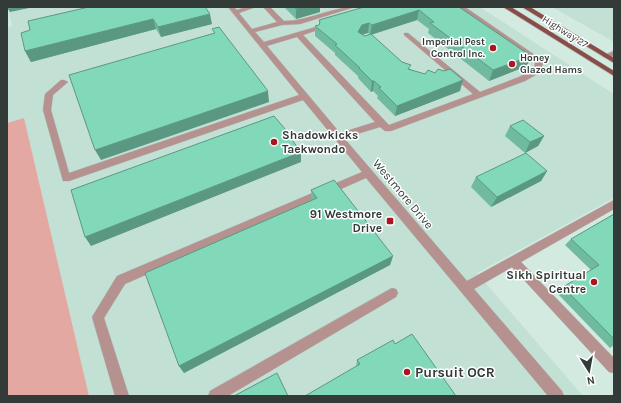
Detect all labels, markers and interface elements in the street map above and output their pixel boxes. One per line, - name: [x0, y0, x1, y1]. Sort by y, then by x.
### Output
- street label: Highway 27: [540, 13, 590, 51]
- place label: Imperial Pest Control Inc.: [422, 36, 485, 60]
- marker: Imperial Pest Control Inc.: [488, 43, 498, 53]
- place label: Honey Glazed Hams: [520, 52, 582, 76]
- marker: Honey Glazed Hams: [507, 59, 517, 69]
- place label: Shadowkicks Taekwondo: [282, 128, 358, 156]
- marker: Shadowkicks Taekwondo: [269, 137, 279, 147]
- street label: Westmore Drive: [370, 156, 436, 232]
- place label: 91 Westmore Drive: [310, 207, 382, 235]
- marker: 91 Westmore Drive: [385, 216, 395, 226]
- place label: Sikh Spiritual Centre: [506, 268, 586, 296]
- marker: Sikh Spiritual Centre: [589, 277, 599, 287]
- north arrow: [569, 351, 609, 391]
- place label: Pursuit OCR: [415, 364, 495, 381]
- marker: Pursuit OCR: [402, 367, 412, 377]
- text: N: [586, 373, 596, 387]

